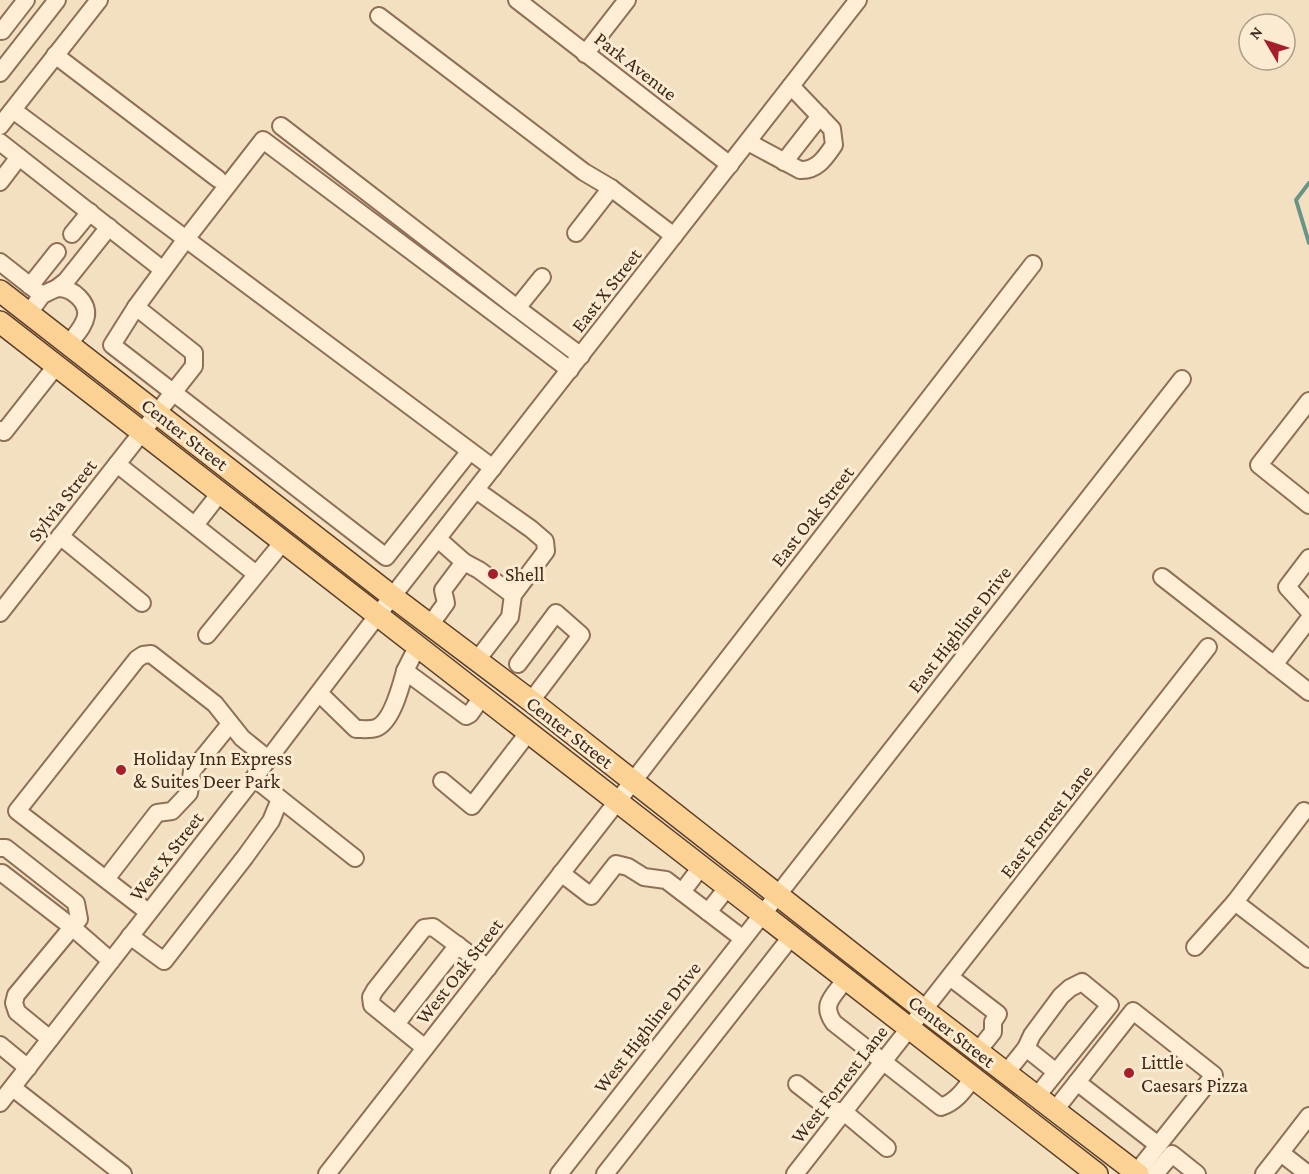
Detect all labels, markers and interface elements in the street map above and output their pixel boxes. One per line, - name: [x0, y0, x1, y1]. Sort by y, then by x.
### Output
- north arrow: [1237, 12, 1297, 72]
- text: N: [1246, 23, 1266, 42]
- street label: Park Avenue: [591, 27, 682, 105]
- street label: East X Street: [566, 243, 646, 336]
- street label: Center Street: [137, 393, 233, 475]
- street label: Sylvia Street: [23, 454, 102, 546]
- street label: East Oak Street: [766, 461, 858, 571]
- street label: East Highline Drive: [903, 561, 1016, 697]
- place label: Shell: [505, 563, 544, 585]
- marker: Shell: [486, 567, 500, 581]
- street label: Center Street: [522, 691, 618, 773]
- place label: Holiday Inn Express & Suites Deer Park: [133, 747, 292, 792]
- street label: East Forrest Lane: [995, 760, 1097, 882]
- marker: Holiday Inn Express & Suites Deer Park: [114, 763, 128, 777]
- street label: West X Street: [125, 807, 208, 905]
- street label: West Oak Street: [411, 914, 507, 1028]
- street label: West Highline Drive: [589, 957, 706, 1098]
- street label: Center Street: [904, 990, 1000, 1072]
- street label: West Forrest Lane: [786, 1021, 892, 1147]
- place label: Little Caesars Pizza: [1141, 1051, 1248, 1096]
- marker: Little Caesars Pizza: [1122, 1066, 1136, 1080]

